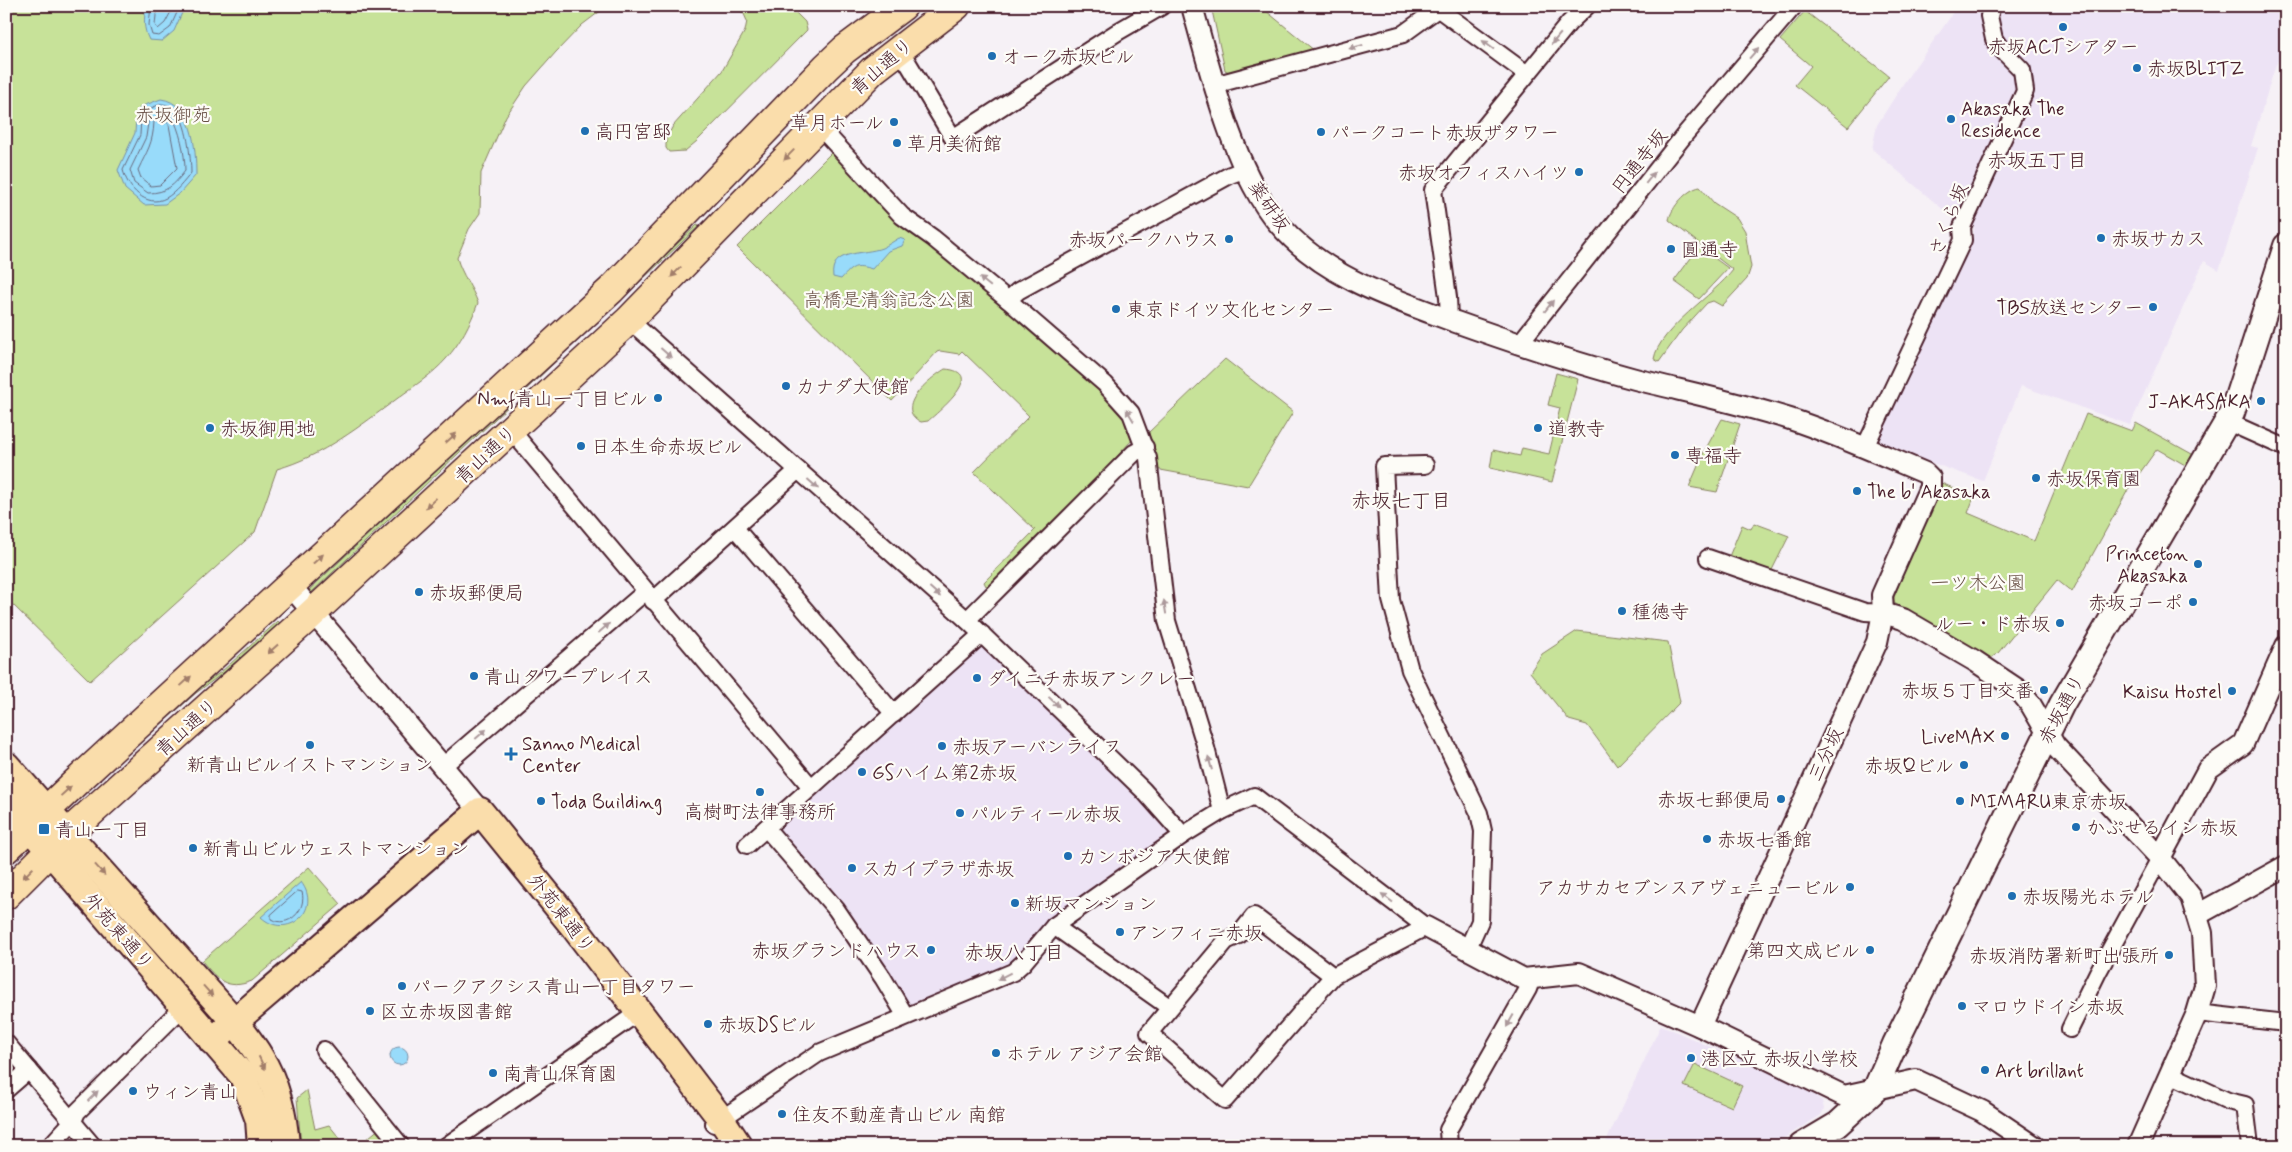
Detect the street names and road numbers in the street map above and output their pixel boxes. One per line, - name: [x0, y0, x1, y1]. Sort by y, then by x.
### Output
- street label: 青山通り: [845, 33, 919, 102]
- street label: 円通寺坂: [1607, 124, 1673, 200]
- street label: 薬研坂: [1242, 176, 1295, 237]
- street label: さくら坂: [1924, 180, 1975, 260]
- street label: 青山通り: [450, 420, 522, 490]
- street label: 赤坂通り: [2033, 670, 2091, 749]
- street label: 青山通り: [150, 693, 224, 763]
- street label: 三分坂: [1803, 724, 1850, 786]
- street label: 外苑東通り: [522, 869, 600, 959]
- street label: 外苑東通り: [77, 888, 158, 976]

